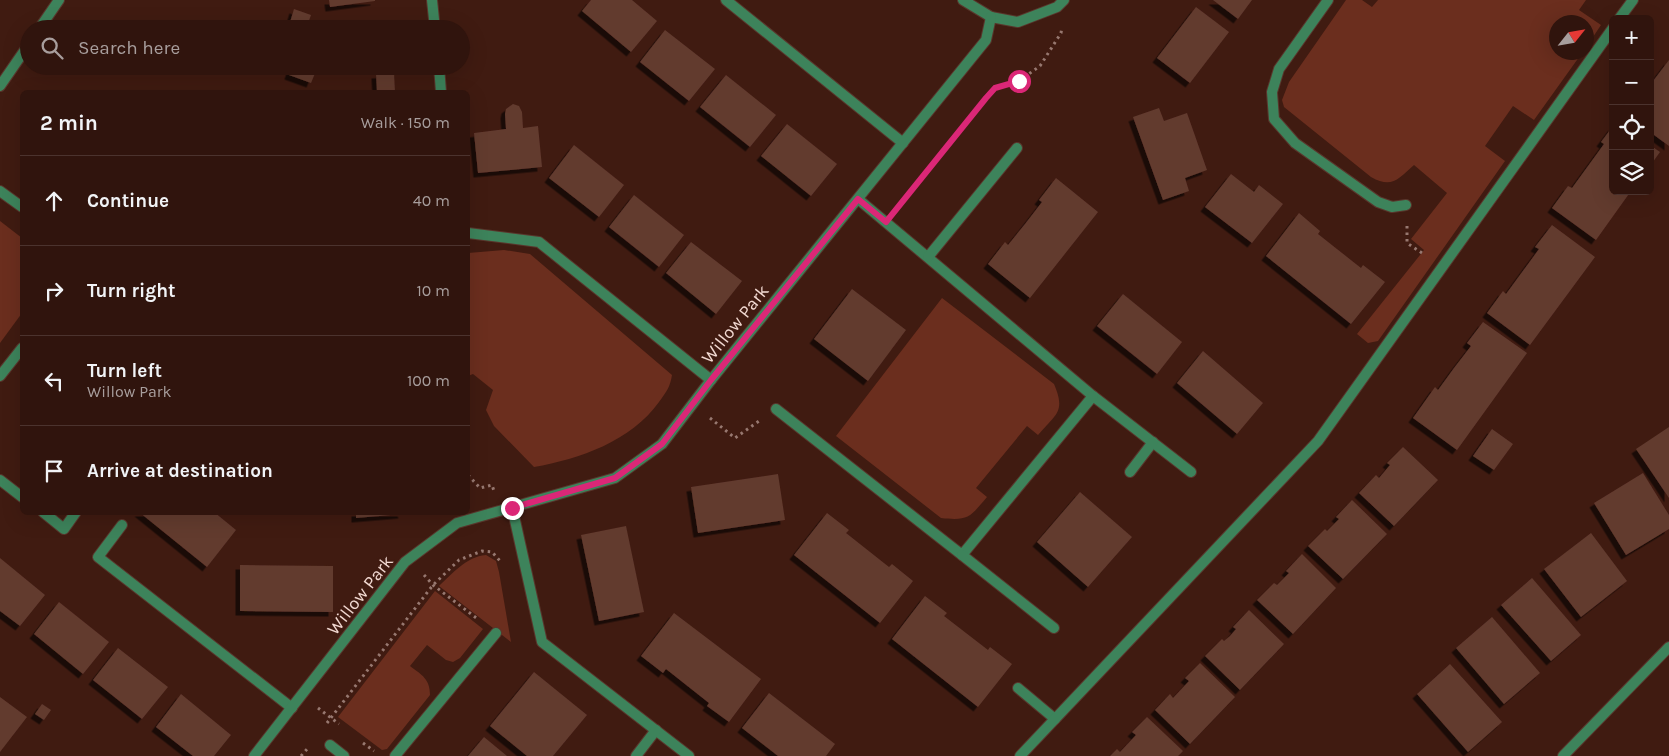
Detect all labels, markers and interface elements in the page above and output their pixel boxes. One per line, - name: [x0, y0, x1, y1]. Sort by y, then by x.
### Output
- north arrow: [1549, 15, 1594, 60]
- map controls: [1609, 15, 1654, 195]
- button: +: [1609, 15, 1654, 60]
- search box: [20, 20, 470, 75]
- icon: search: [38, 34, 66, 62]
- text: Search here: [78, 37, 180, 59]
- button: −: [1609, 60, 1654, 105]
- route start: [1008, 70, 1031, 93]
- button: locate: [1609, 105, 1654, 150]
- text: 2 min: [40, 111, 98, 135]
- text: Walk · 150 m: [361, 113, 450, 132]
- button: layers: [1609, 150, 1654, 195]
- icon: ahead: [40, 187, 68, 215]
- text: Continue: [87, 190, 169, 212]
- text: 40 m: [413, 191, 450, 210]
- icon: right: [40, 277, 68, 305]
- text: Turn right: [87, 280, 176, 302]
- street label: Willow Park: [696, 280, 774, 368]
- text: 10 m: [416, 281, 450, 300]
- text: Turn left: [87, 360, 162, 382]
- icon: left: [40, 367, 68, 395]
- text: 100 m: [407, 371, 450, 390]
- text: Willow Park: [87, 382, 172, 401]
- icon: arrive: [40, 457, 68, 485]
- text: Arrive at destination: [87, 460, 273, 482]
- route end: [501, 497, 524, 520]
- street label: Willow Park: [322, 551, 398, 639]

